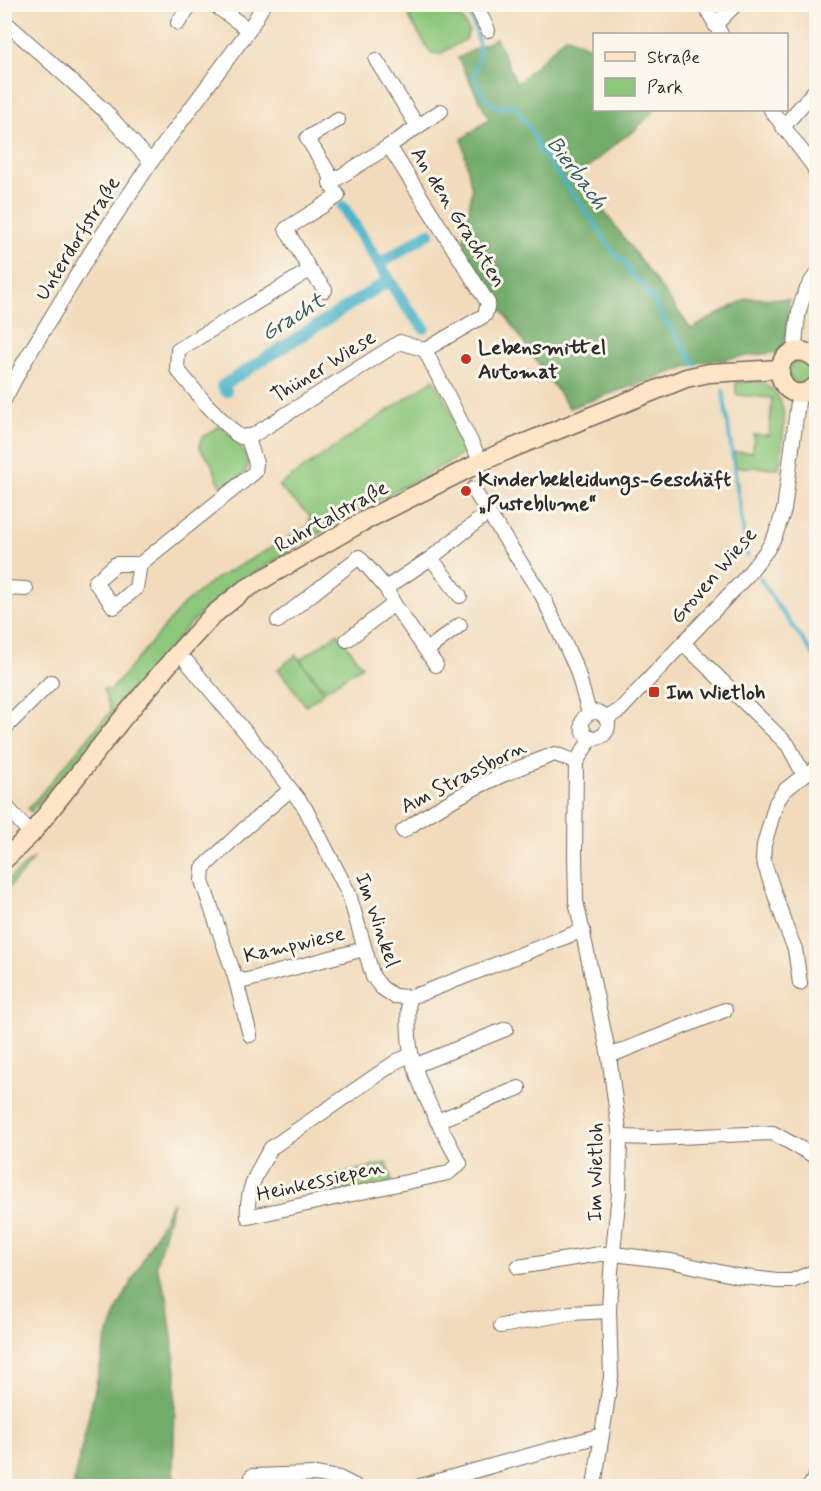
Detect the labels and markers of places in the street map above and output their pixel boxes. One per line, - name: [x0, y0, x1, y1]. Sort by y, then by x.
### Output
- place label: Lebensmittel Automat: [478, 334, 606, 386]
- marker: Lebensmittel Automat: [459, 352, 473, 366]
- place label: Kinderbekleidungs-Geschäft „Pusteblume“: [478, 466, 731, 518]
- marker: Kinderbekleidungs-Geschäft „Pusteblume“: [459, 484, 473, 498]
- place label: Im Wietloh: [666, 679, 765, 707]
- marker: Im Wietloh: [647, 685, 661, 699]

